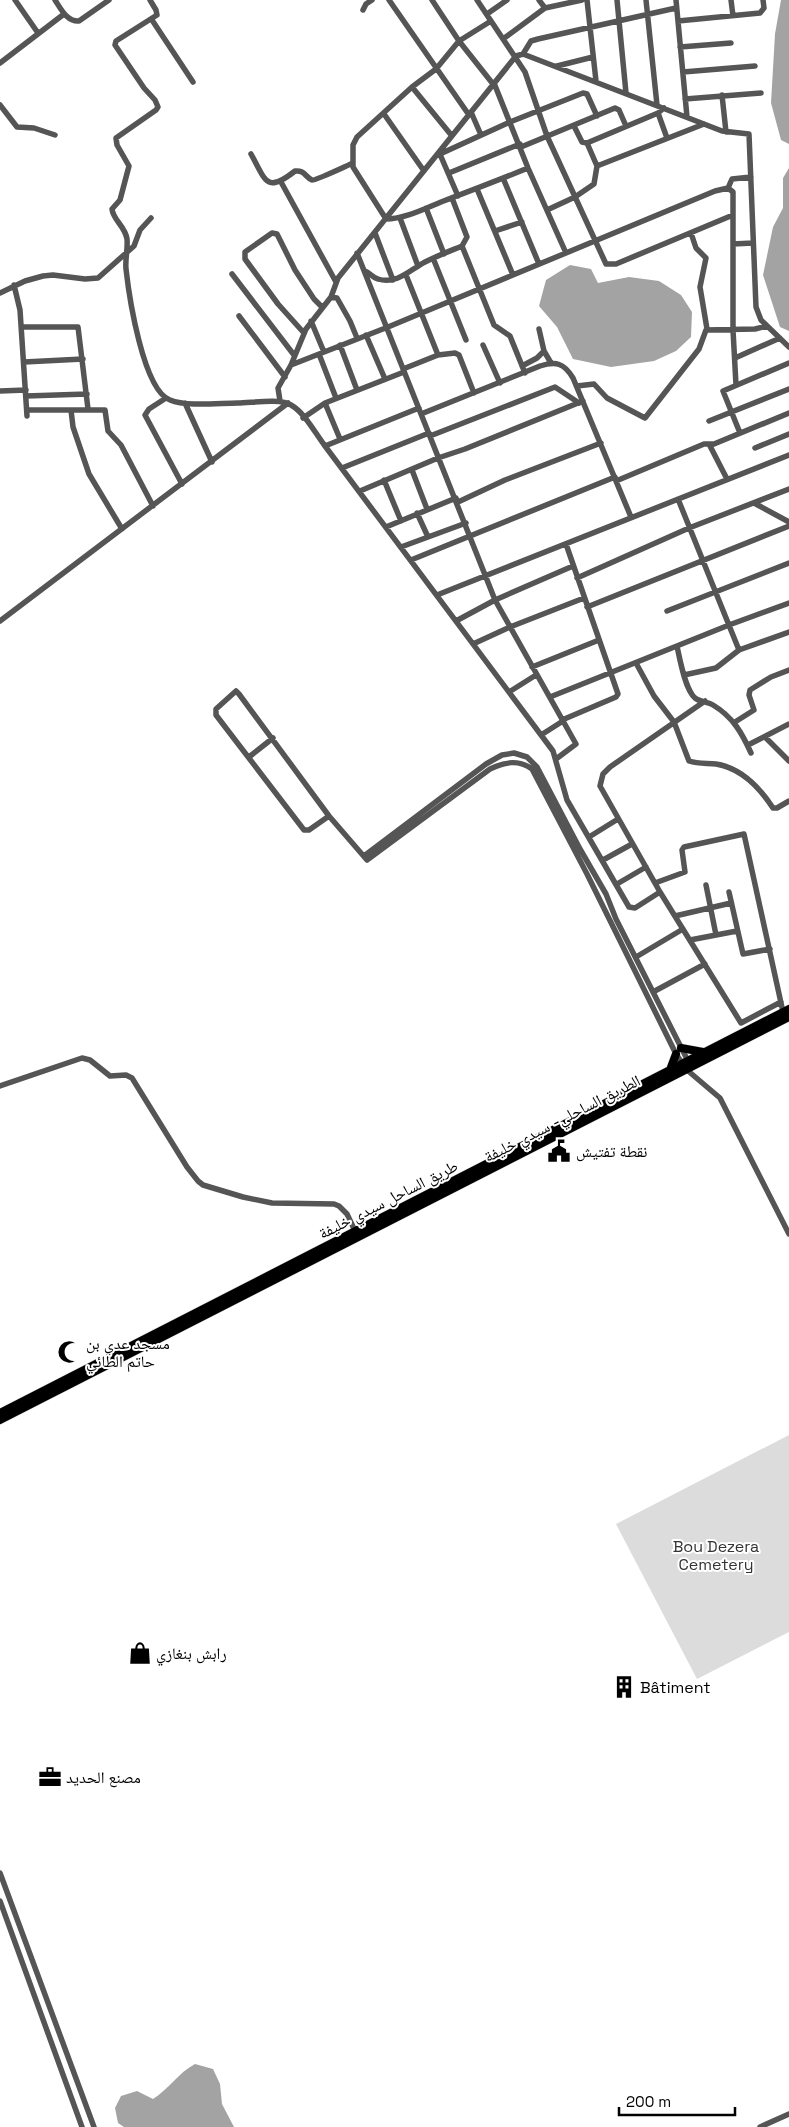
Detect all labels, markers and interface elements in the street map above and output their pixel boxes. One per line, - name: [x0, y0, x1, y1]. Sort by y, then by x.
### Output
- street label: الطريق الساحلي- سيدي خليفة: [481, 1070, 645, 1169]
- public building icon: نقطة تفتيش: [546, 1138, 572, 1164]
- place label: نقطة تفتيش: [576, 1141, 647, 1162]
- street label: طريق الساحل سيدي خليفة: [315, 1155, 462, 1246]
- place label: مسجد عدي بن حاتم الطائي: [86, 1333, 170, 1374]
- mosque icon: مسجد عدي بن حاتم الطائي: [56, 1339, 82, 1365]
- park label: Bou Dezera Cemetery: [673, 1536, 759, 1575]
- shop icon: رابش بنغازي: [127, 1640, 153, 1666]
- place label: رابش بنغازي: [156, 1643, 227, 1666]
- building icon: Bâtiment: [611, 1674, 637, 1700]
- place label: Bâtiment: [640, 1677, 711, 1698]
- office icon: مصنع الحديد: [37, 1764, 63, 1790]
- place label: مصنع الحديد: [66, 1767, 141, 1788]
- scale bar: [619, 2084, 735, 2116]
- text: 200 m: [626, 2092, 671, 2111]

